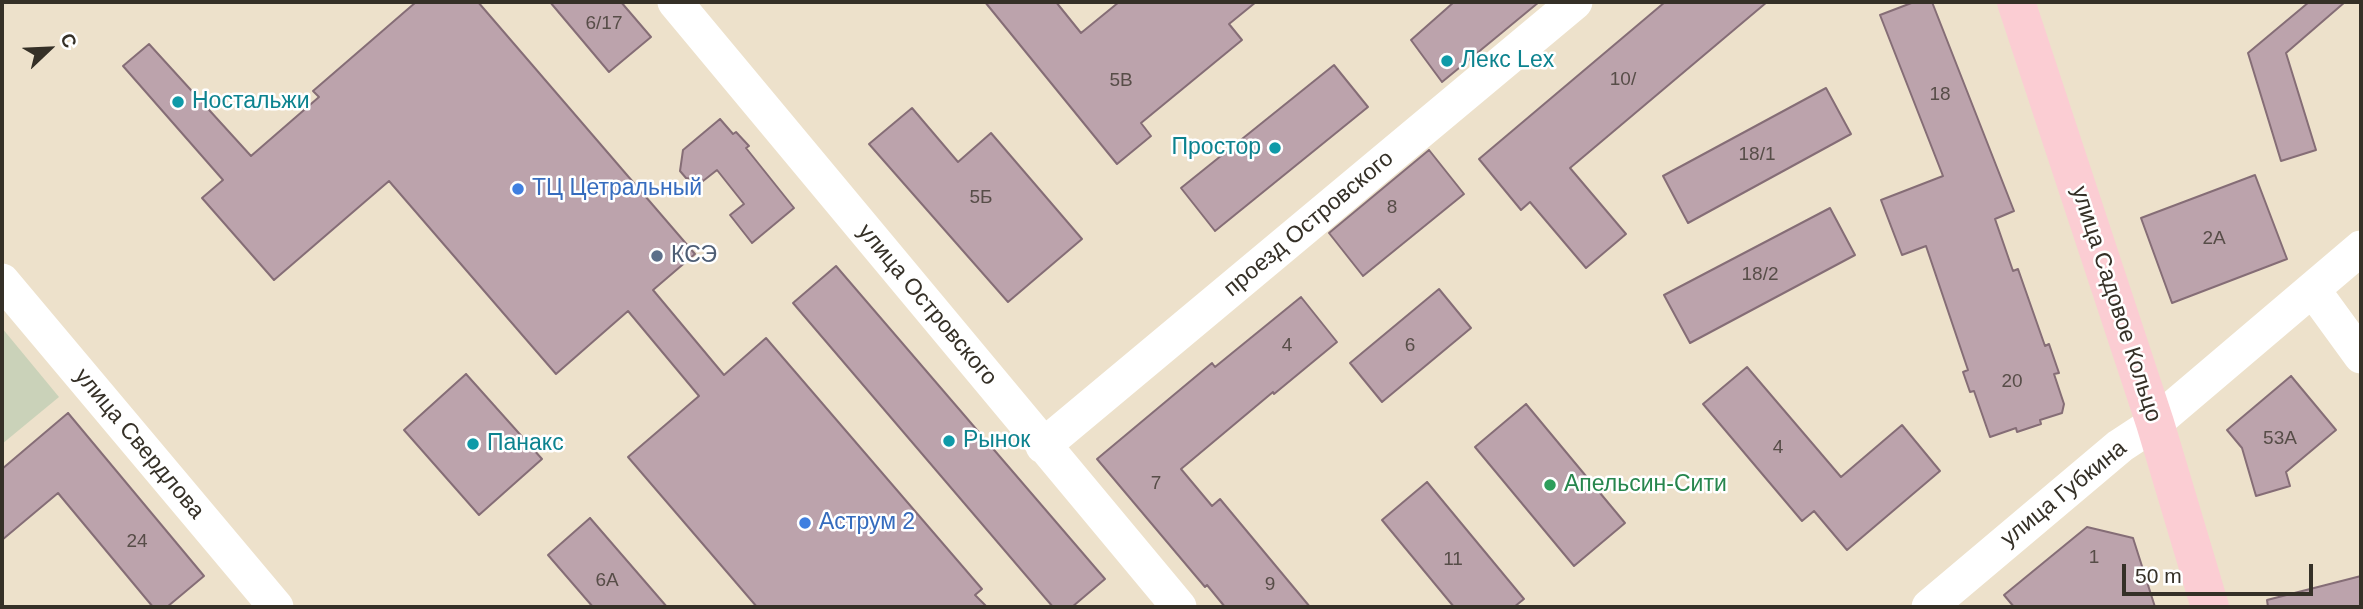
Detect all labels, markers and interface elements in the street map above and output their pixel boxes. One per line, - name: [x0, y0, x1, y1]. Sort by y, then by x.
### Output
- house number: 6/17: [586, 13, 622, 35]
- north arrow: [14, 14, 84, 84]
- text: С: [56, 30, 81, 51]
- place label: Лекс Lex: [1461, 47, 1554, 75]
- marker: Лекс Lex: [1439, 53, 1455, 69]
- house number: 10/: [1610, 69, 1636, 91]
- house number: 5В: [1109, 70, 1133, 92]
- house number: 18: [1929, 84, 1951, 106]
- place label: Ностальжи: [192, 88, 310, 116]
- marker: Ностальжи: [170, 94, 186, 110]
- place label: Простор: [1172, 134, 1261, 162]
- marker: Простор: [1267, 140, 1283, 156]
- house number: 18/1: [1739, 144, 1775, 166]
- street label: проезд Островского: [1219, 145, 1399, 303]
- place label: ТЦ Цетральный: [532, 175, 702, 203]
- marker: ТЦ Цетральный: [510, 181, 526, 197]
- street label: улица Садовое Кольцо: [2065, 183, 2167, 425]
- house number: 5Б: [969, 187, 993, 209]
- house number: 8: [1387, 197, 1397, 219]
- street label: улица Островского: [851, 219, 1003, 391]
- house number: 2А: [2202, 228, 2226, 250]
- place label: КСЭ: [671, 242, 717, 270]
- marker: КСЭ: [649, 248, 665, 264]
- house number: 18/2: [1742, 264, 1778, 286]
- house number: 4: [1282, 335, 1292, 357]
- house number: 6: [1405, 335, 1415, 357]
- street label: улица Свердлова: [68, 363, 210, 525]
- house number: 20: [2001, 371, 2023, 393]
- place label: Рынок: [963, 427, 1030, 455]
- house number: 53А: [2263, 428, 2297, 450]
- place label: Панакс: [487, 430, 564, 458]
- marker: Рынок: [941, 433, 957, 449]
- street label: улица Губкина: [1996, 435, 2132, 553]
- marker: Панакс: [465, 436, 481, 452]
- house number: 4: [1773, 437, 1783, 459]
- place label: Апельсин-Сити: [1564, 471, 1727, 499]
- house number: 7: [1151, 473, 1161, 495]
- marker: Апельсин-Сити: [1542, 477, 1558, 493]
- place label: Аструм 2: [819, 509, 915, 537]
- marker: Аструм 2: [797, 515, 813, 531]
- house number: 24: [126, 531, 148, 553]
- house number: 1: [2089, 547, 2099, 569]
- house number: 11: [1443, 549, 1463, 571]
- scale bar: [2125, 550, 2316, 594]
- text: 50 m: [2135, 564, 2182, 587]
- house number: 6А: [595, 570, 619, 592]
- house number: 9: [1265, 574, 1275, 596]

